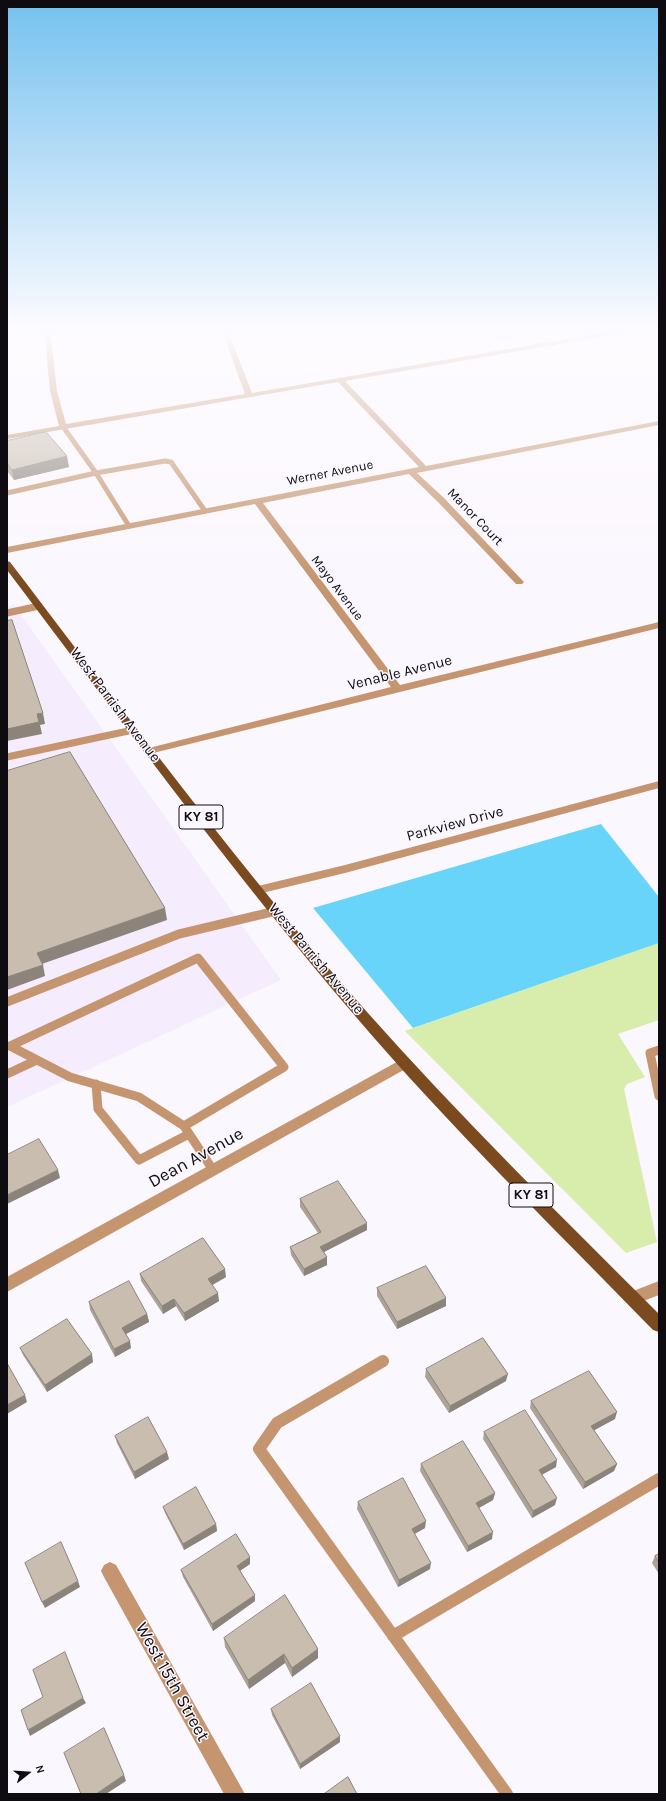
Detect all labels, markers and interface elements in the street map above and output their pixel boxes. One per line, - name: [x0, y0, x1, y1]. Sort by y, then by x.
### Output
- street label: Werner Avenue: [285, 457, 375, 489]
- street label: Manor Court: [444, 485, 506, 549]
- street label: Mayo Avenue: [308, 552, 366, 624]
- street label: West Parrish Avenue: [66, 644, 164, 766]
- street label: Venable Avenue: [346, 651, 454, 695]
- street label: Parkview Drive: [405, 802, 505, 846]
- road number: KY 81: [179, 805, 223, 829]
- street label: West Parrish Avenue: [264, 900, 368, 1018]
- street label: Dean Avenue: [145, 1123, 247, 1193]
- road number: KY 81: [509, 1183, 553, 1207]
- street label: West 15th Street: [130, 1619, 214, 1745]
- north arrow: [8, 1753, 48, 1793]
- text: N: [33, 1764, 47, 1775]

